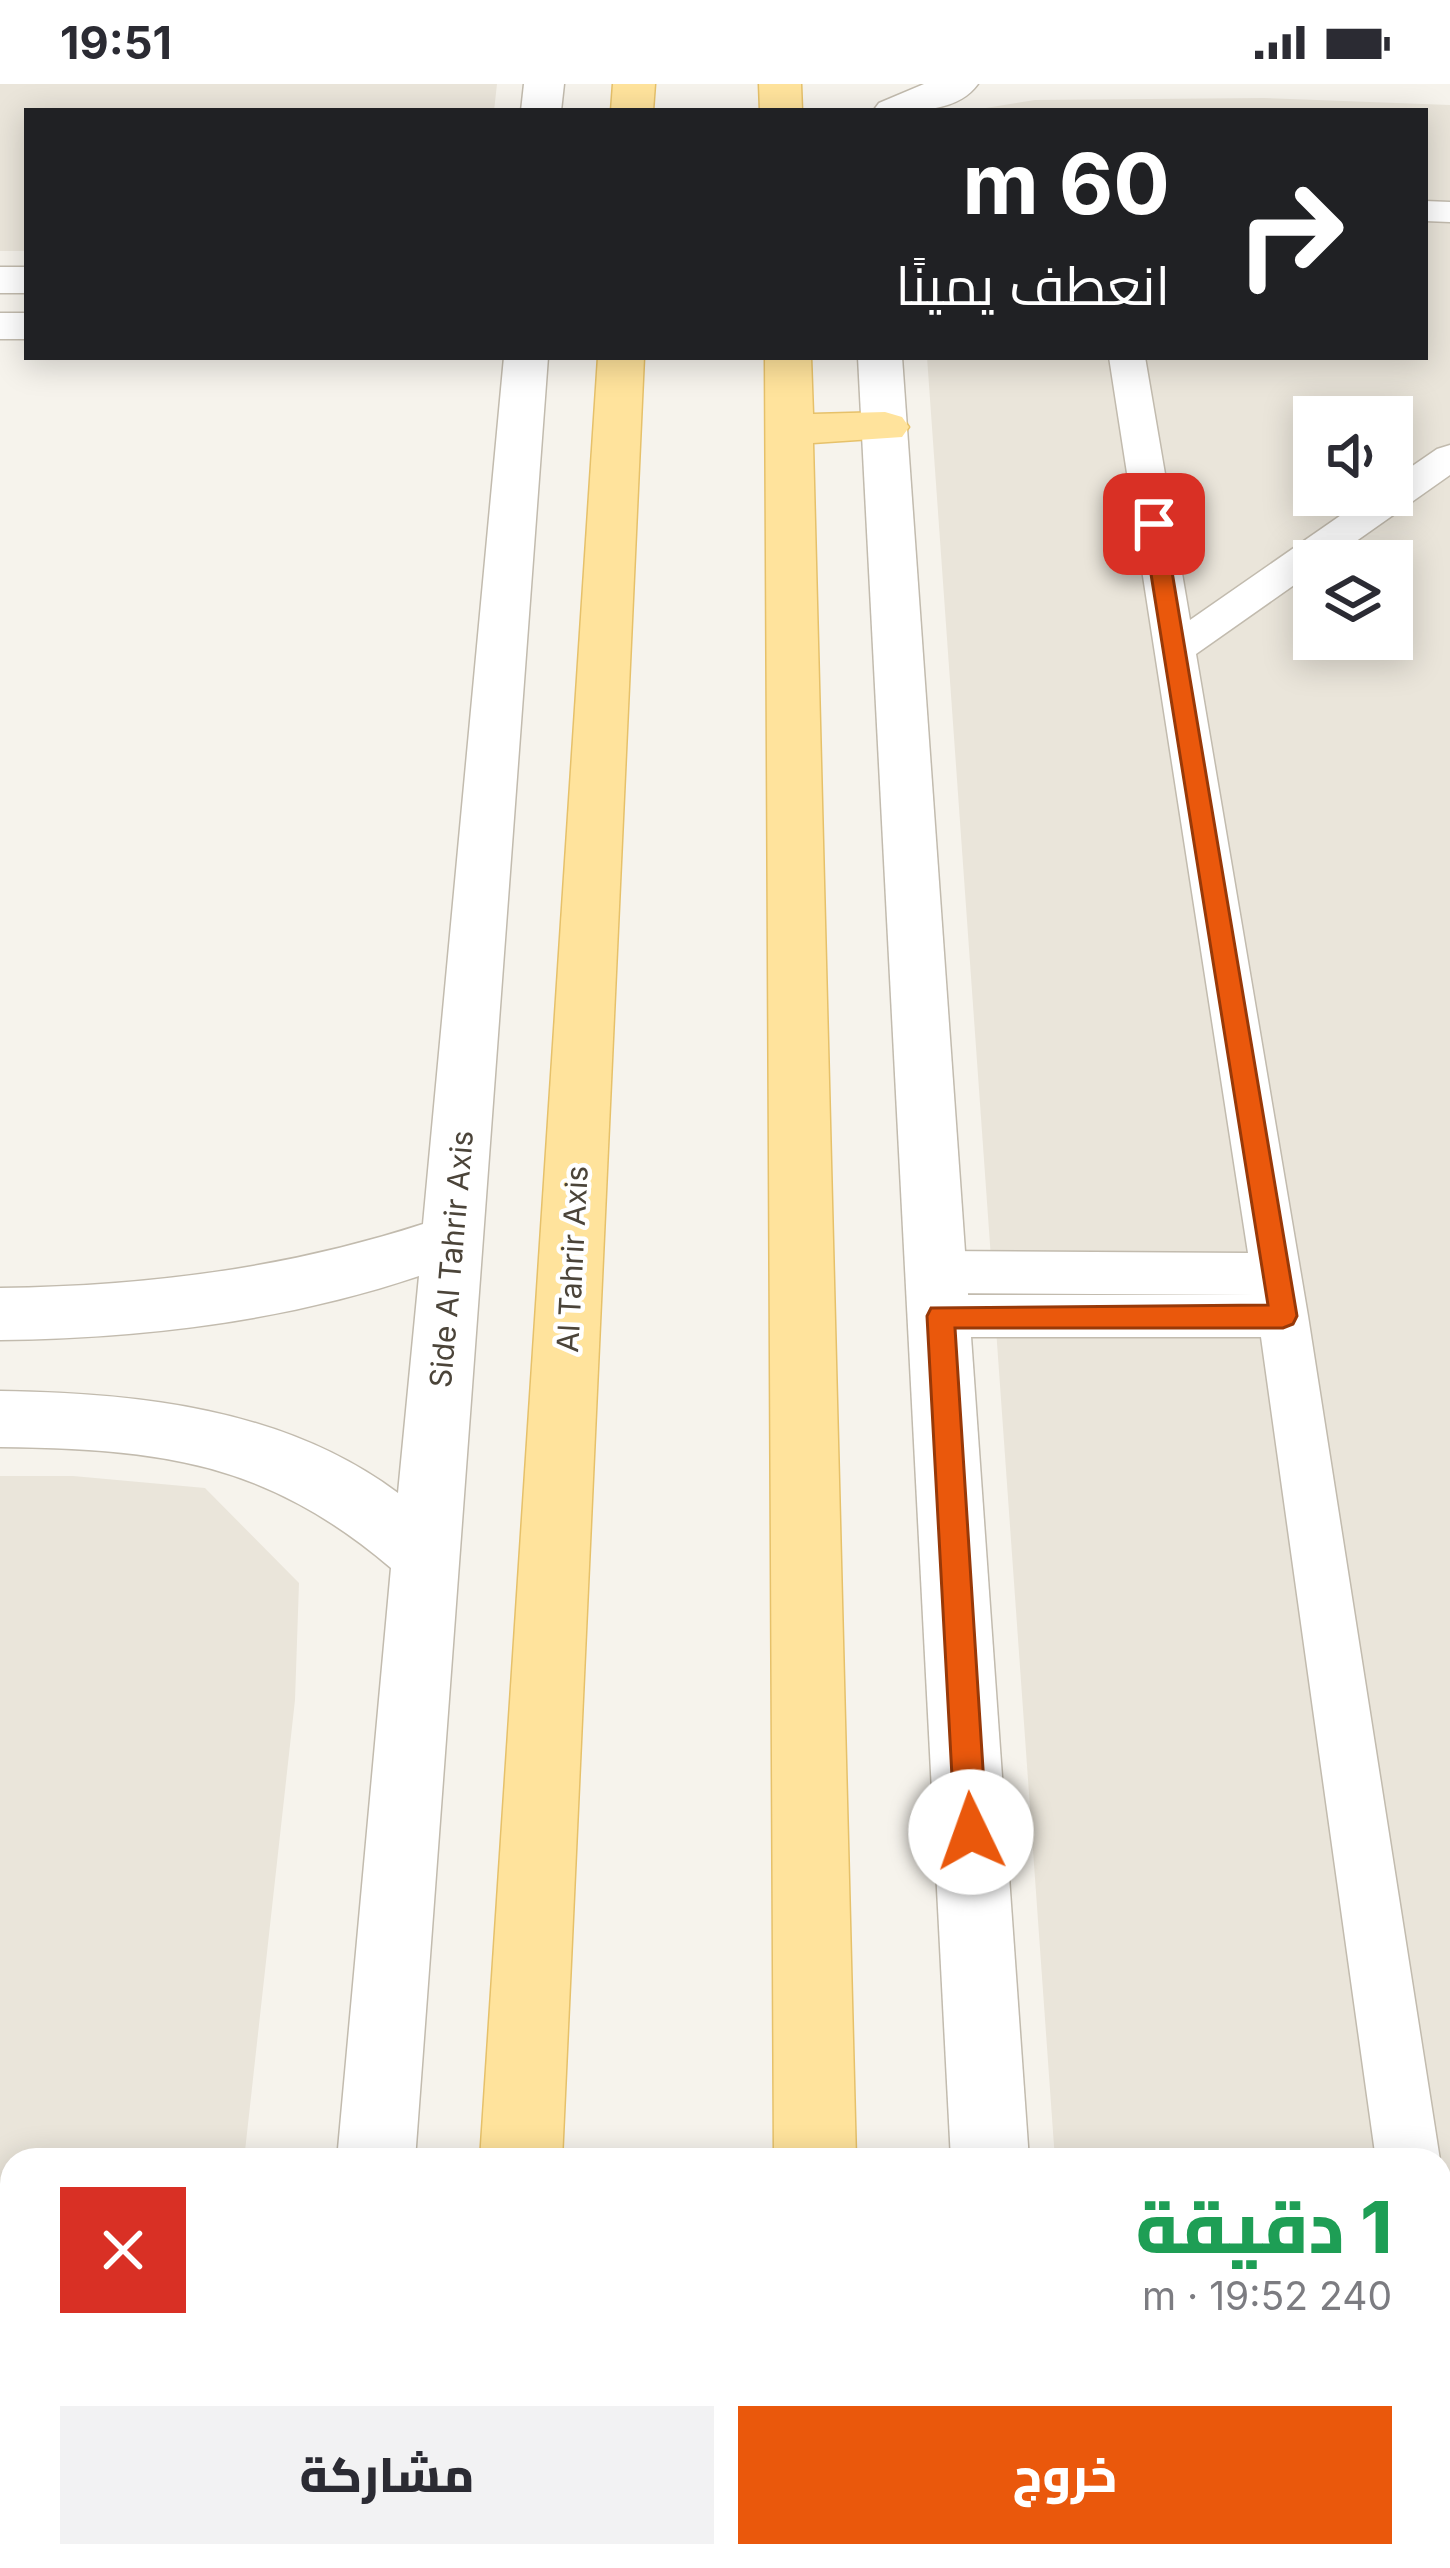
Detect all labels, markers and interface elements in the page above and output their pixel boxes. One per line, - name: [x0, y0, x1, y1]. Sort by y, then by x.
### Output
- text: 19:51: [60, 15, 172, 70]
- text: 60 m: [962, 133, 1170, 234]
- icon: right: [1212, 156, 1368, 312]
- text: انعطف يمينًا: [896, 253, 1170, 318]
- map controls: [1293, 396, 1413, 660]
- button: sound: [1293, 396, 1413, 516]
- pin: [1103, 473, 1205, 575]
- icon: arrive: [1121, 491, 1187, 557]
- button: layers: [1293, 540, 1413, 660]
- street label: Side Al Tahrir Axis: [422, 1129, 480, 1389]
- street label: Al Tahrir Axis: [549, 1165, 595, 1353]
- position arrow: [908, 1769, 1034, 1895]
- text: 1 دقيقة: [1135, 2183, 1392, 2270]
- button: close: [60, 2187, 186, 2313]
- text: 240 m · 19:52: [1142, 2272, 1392, 2319]
- button: مشاركة: [60, 2406, 714, 2544]
- button: خروج: [738, 2406, 1392, 2544]

